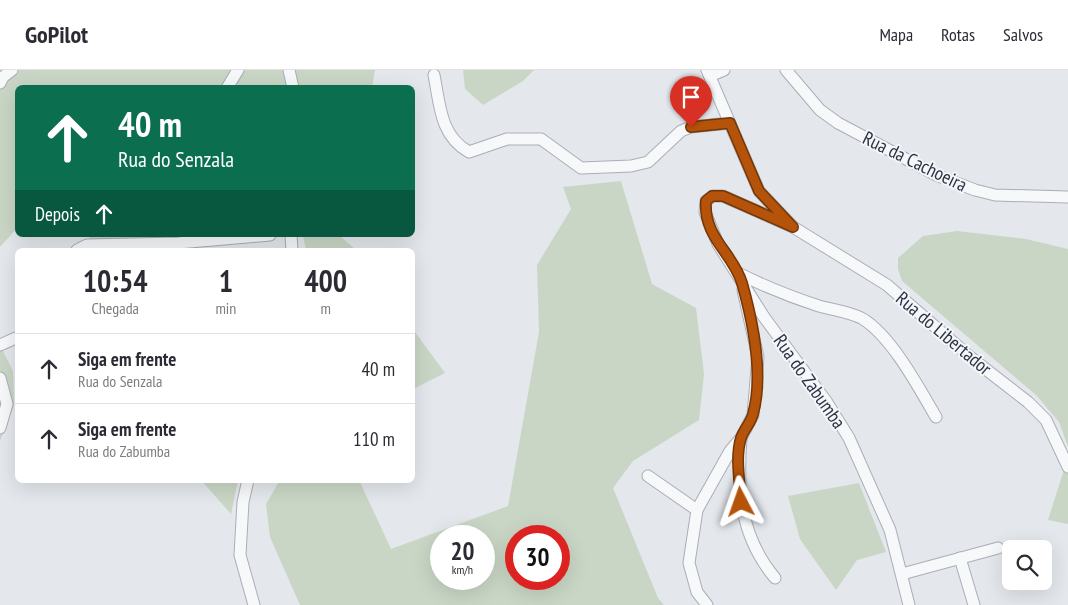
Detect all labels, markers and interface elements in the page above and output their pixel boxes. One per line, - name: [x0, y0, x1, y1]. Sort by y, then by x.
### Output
- text: GoPilot: [25, 19, 88, 50]
- text: Mapa: [879, 23, 913, 46]
- text: Rotas: [941, 23, 975, 46]
- text: Salvos: [1003, 23, 1043, 46]
- pin: [670, 76, 712, 127]
- icon: arrive: [677, 83, 705, 111]
- text: 40 m: [118, 101, 182, 147]
- icon: ahead: [35, 105, 100, 170]
- street label: Rua da Cachoeira: [859, 125, 971, 197]
- text: Rua do Senzala: [118, 145, 234, 173]
- icon: ahead: [90, 200, 118, 228]
- text: Depois: [35, 202, 80, 226]
- text: 10:54: [83, 261, 148, 300]
- text: 1: [219, 261, 233, 300]
- text: 400: [304, 261, 347, 300]
- street label: Rua do Libertador: [891, 286, 997, 381]
- text: Chegada: [91, 298, 139, 318]
- text: min: [215, 298, 236, 318]
- text: m: [320, 298, 331, 318]
- street label: Rua do Zabumba: [769, 329, 851, 433]
- text: Siga em frente: [78, 347, 176, 371]
- icon: ahead: [35, 355, 63, 383]
- text: 40 m: [362, 357, 395, 381]
- text: Rua do Senzala: [78, 371, 162, 391]
- text: Siga em frente: [78, 417, 176, 441]
- icon: ahead: [35, 425, 63, 453]
- text: 110 m: [353, 427, 395, 451]
- text: Rua do Zabumba: [78, 441, 170, 461]
- position arrow: [714, 475, 766, 527]
- speed limit sign: 30: [505, 525, 570, 590]
- text: 20: [451, 535, 474, 567]
- map controls: [1002, 540, 1052, 590]
- button: search: [1002, 540, 1052, 590]
- text: km/h: [452, 562, 473, 577]

